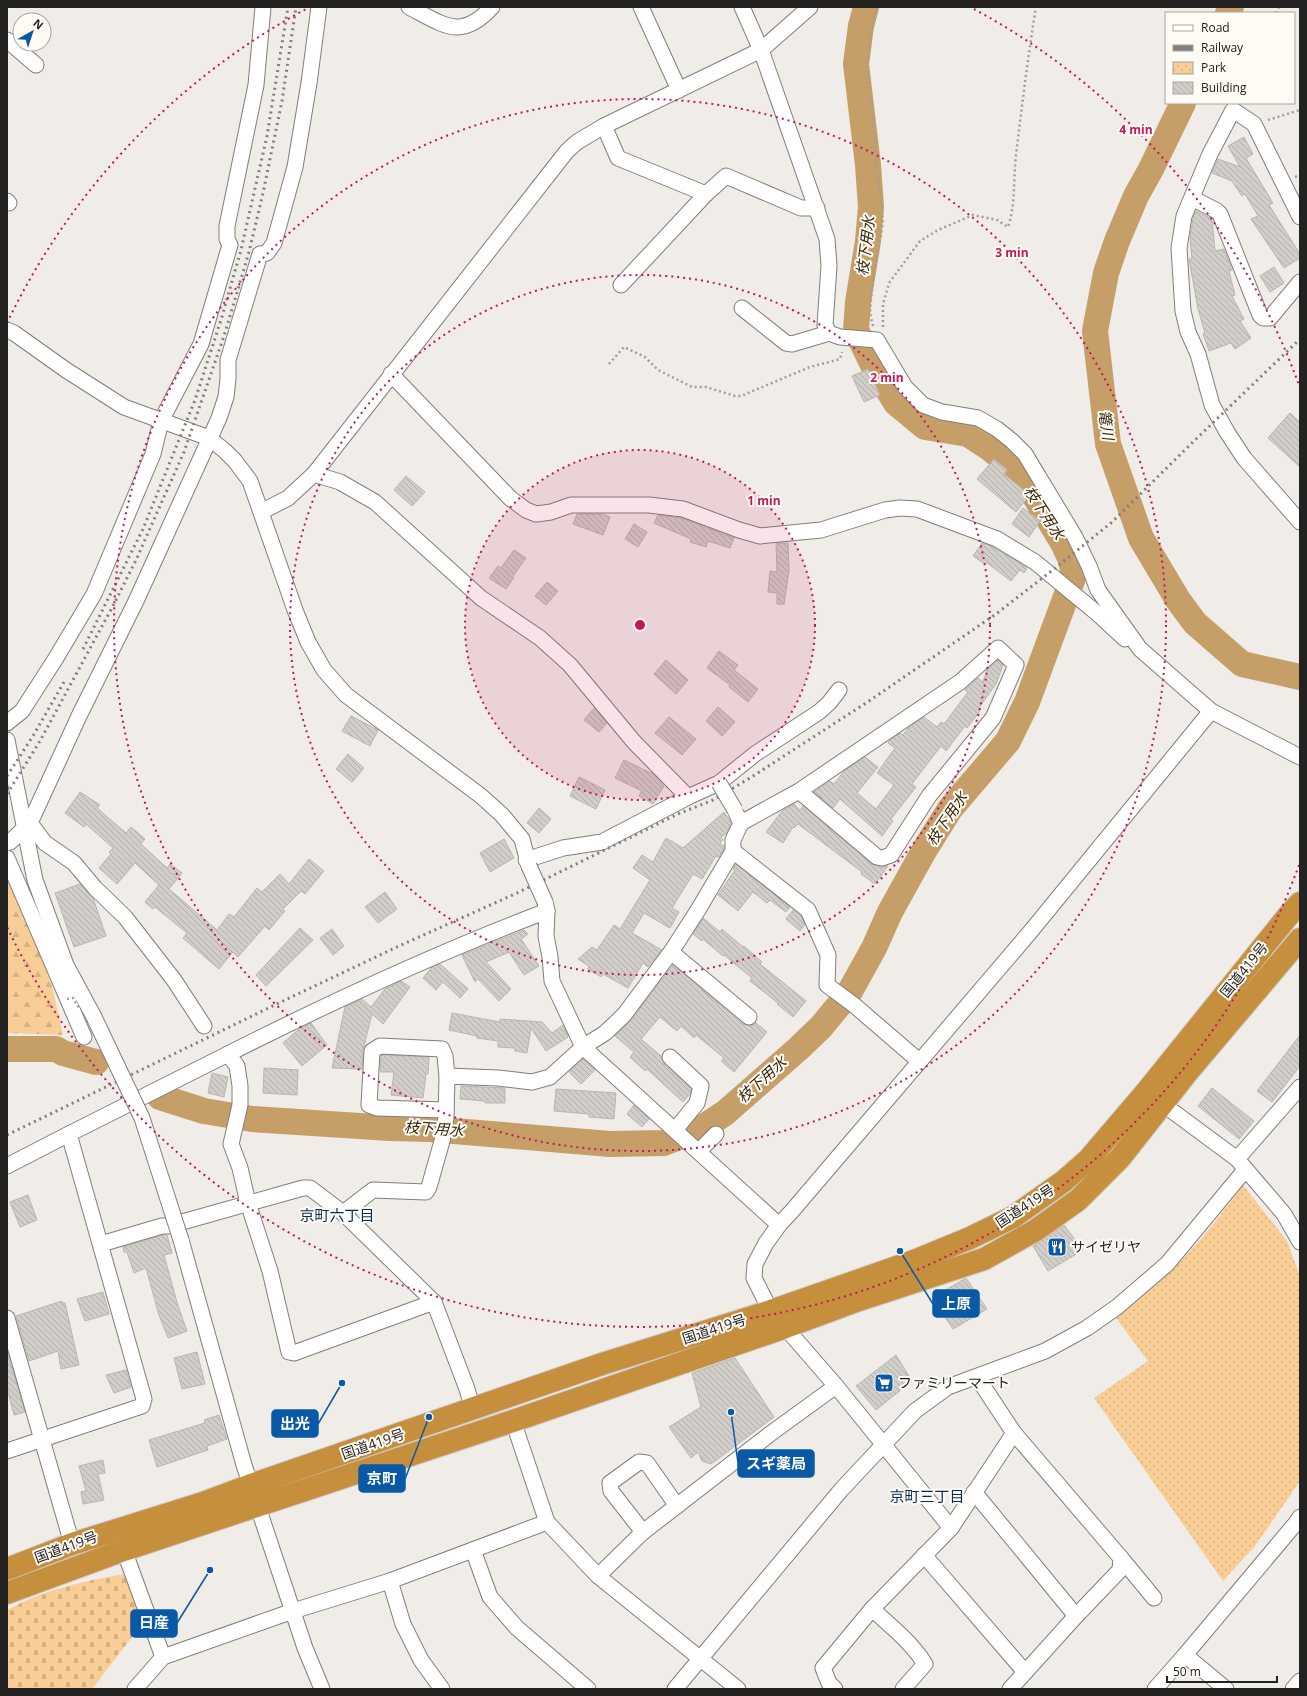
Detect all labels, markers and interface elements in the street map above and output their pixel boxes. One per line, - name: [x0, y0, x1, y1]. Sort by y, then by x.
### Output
- north arrow: [12, 12, 52, 52]
- legend: [1165, 12, 1295, 104]
- text: N: [30, 15, 47, 32]
- text: Road: [1201, 19, 1230, 36]
- text: Railway: [1201, 39, 1244, 56]
- text: Park: [1201, 59, 1227, 76]
- text: Building: [1201, 79, 1247, 96]
- text: 4 min: [1119, 121, 1153, 138]
- water label: 枝下用水: [851, 213, 879, 277]
- text: 3 min: [995, 244, 1029, 261]
- text: 2 min: [870, 369, 904, 386]
- water label: 篭川: [1095, 409, 1119, 443]
- water label: 枝下用水: [1020, 482, 1071, 545]
- text: 1 min: [747, 492, 781, 509]
- centre of rings: [633, 618, 647, 632]
- water label: 枝下用水: [921, 786, 972, 849]
- street label: 国道419号: [1215, 938, 1272, 1001]
- water label: 枝下用水: [732, 1050, 792, 1107]
- water label: 枝下用水: [403, 1116, 467, 1140]
- street label: 国道419号: [992, 1180, 1058, 1232]
- district label: 京町六丁目: [299, 1205, 375, 1225]
- restaurant icon: サイゼリヤ: [1046, 1236, 1068, 1258]
- place label: サイゼリヤ: [1071, 1237, 1141, 1256]
- callout: 上原: [933, 1290, 979, 1317]
- text: 上原: [941, 1293, 971, 1313]
- street label: 国道419号: [680, 1309, 748, 1348]
- supermarket icon: ファミリーマート: [873, 1372, 895, 1394]
- place label: ファミリーマート: [898, 1373, 1010, 1392]
- callout: 出光: [272, 1410, 318, 1437]
- text: 出光: [280, 1413, 310, 1433]
- street label: 国道419号: [339, 1424, 407, 1463]
- callout: スギ薬局: [738, 1450, 814, 1477]
- text: スギ薬局: [746, 1453, 806, 1473]
- callout: 京町: [359, 1465, 405, 1492]
- text: 京町: [367, 1468, 397, 1488]
- district label: 京町三丁目: [889, 1486, 965, 1506]
- street label: 国道419号: [32, 1526, 100, 1567]
- callout: 日産: [131, 1610, 177, 1637]
- text: 日産: [139, 1612, 169, 1632]
- scale bar: [1167, 1658, 1277, 1684]
- text: 50 m: [1173, 1663, 1201, 1680]

